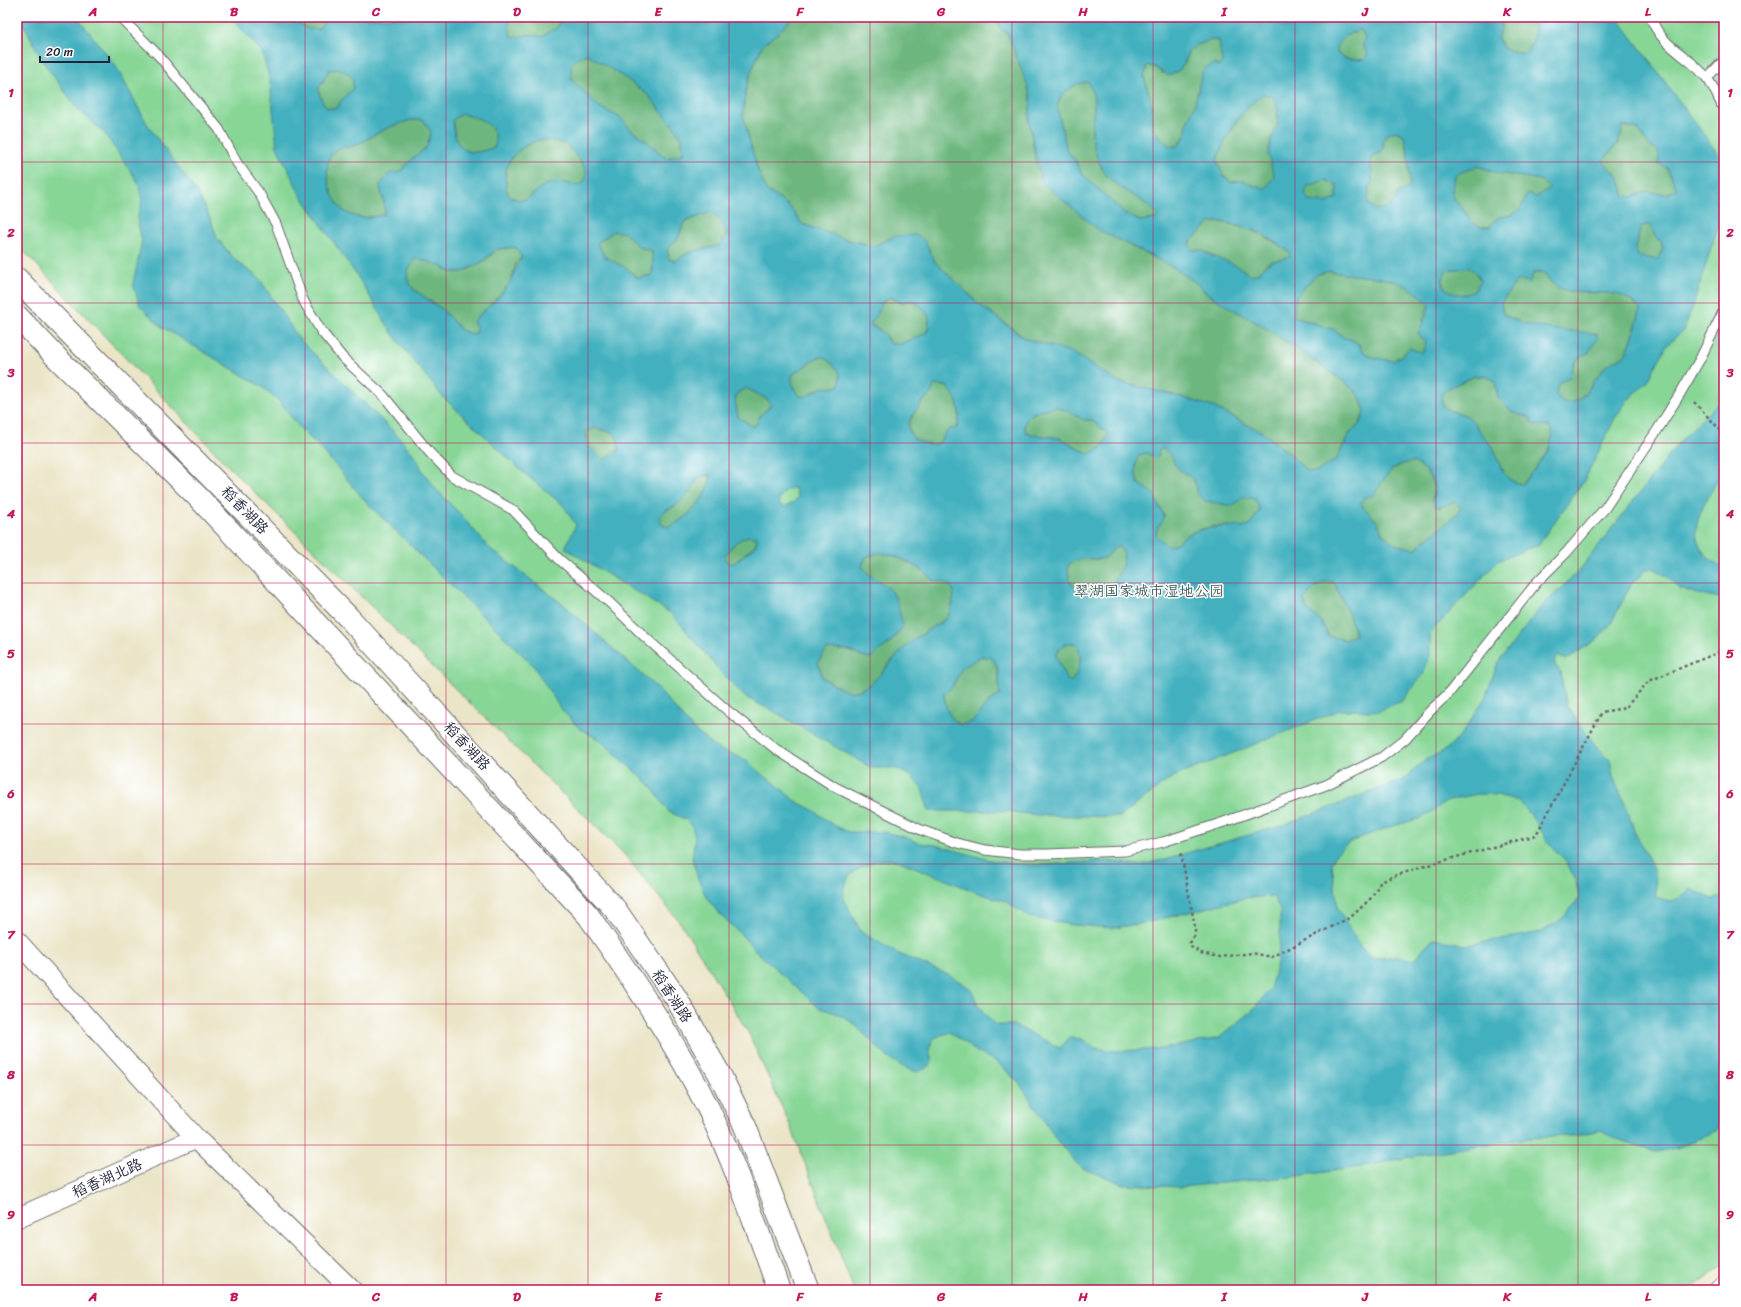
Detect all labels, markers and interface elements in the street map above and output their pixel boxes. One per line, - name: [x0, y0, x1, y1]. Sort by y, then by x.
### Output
- text: A: [88, 0, 97, 23]
- text: B: [230, 0, 239, 23]
- text: C: [371, 0, 381, 23]
- text: D: [513, 0, 521, 23]
- text: E: [654, 0, 663, 23]
- text: F: [795, 0, 804, 23]
- text: G: [936, 0, 946, 23]
- text: H: [1077, 0, 1088, 23]
- text: I: [1220, 0, 1228, 23]
- text: J: [1361, 0, 1369, 23]
- text: K: [1502, 0, 1512, 23]
- text: L: [1645, 0, 1652, 23]
- scale bar: [40, 38, 109, 64]
- text: 20 m: [46, 41, 73, 63]
- text: 1: [8, 81, 14, 104]
- text: 1: [1727, 81, 1733, 104]
- text: 2: [6, 221, 15, 244]
- text: 2: [1725, 221, 1734, 244]
- text: 3: [6, 361, 15, 384]
- text: 3: [1725, 361, 1734, 384]
- street label: 稻香湖路: [215, 479, 275, 541]
- text: 4: [6, 502, 16, 525]
- text: 4: [1725, 502, 1735, 525]
- park label: 翠湖国家城市湿地公园: [1074, 578, 1224, 604]
- text: 5: [7, 642, 15, 665]
- text: 5: [1726, 642, 1734, 665]
- street label: 稻香湖路: [437, 715, 497, 777]
- text: 6: [6, 782, 15, 805]
- text: 6: [1725, 782, 1734, 805]
- text: 7: [7, 923, 16, 946]
- text: 7: [1726, 923, 1735, 946]
- street label: 稻香湖路: [645, 964, 699, 1028]
- text: 8: [6, 1063, 15, 1086]
- text: 8: [1725, 1063, 1734, 1086]
- street label: 稻香湖北路: [67, 1151, 147, 1205]
- text: 9: [7, 1203, 15, 1226]
- text: 9: [1726, 1203, 1734, 1226]
- text: A: [88, 1285, 97, 1307]
- text: B: [230, 1285, 239, 1307]
- text: C: [371, 1285, 381, 1307]
- text: D: [513, 1285, 521, 1307]
- text: E: [654, 1285, 663, 1307]
- text: F: [795, 1285, 804, 1307]
- text: G: [936, 1285, 946, 1307]
- text: H: [1077, 1285, 1088, 1307]
- text: I: [1220, 1285, 1228, 1307]
- text: J: [1361, 1285, 1369, 1307]
- text: K: [1502, 1285, 1512, 1307]
- text: L: [1645, 1285, 1652, 1307]

